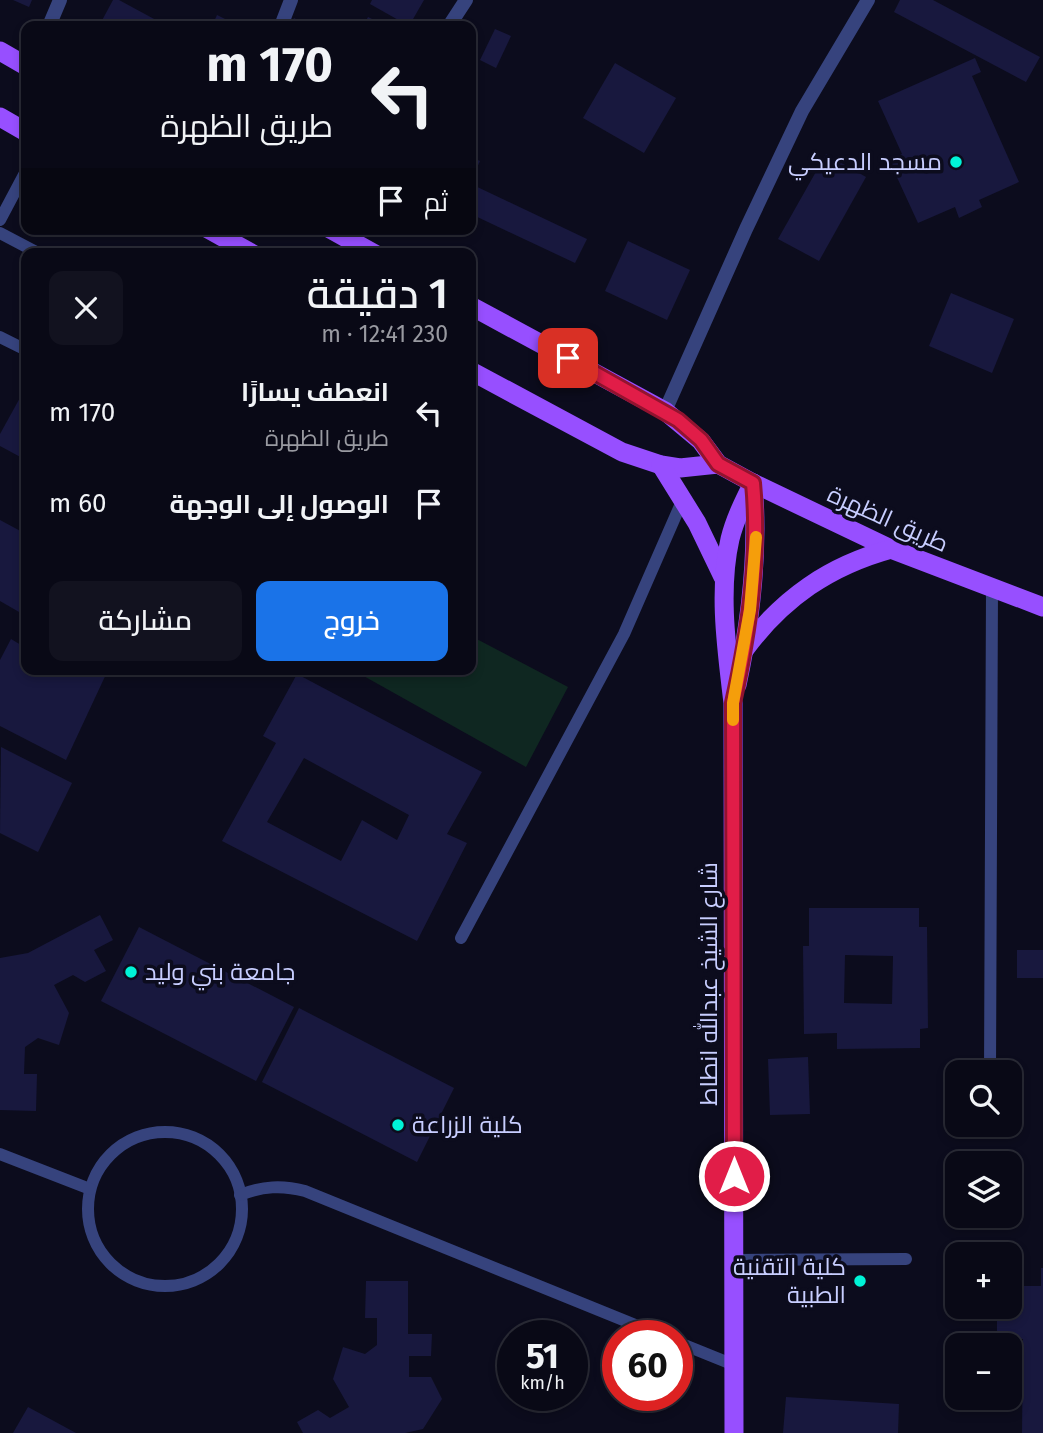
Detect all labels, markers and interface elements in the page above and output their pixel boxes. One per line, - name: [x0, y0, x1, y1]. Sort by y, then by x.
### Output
- text: 170 m: [206, 35, 333, 94]
- icon: left: [357, 49, 448, 140]
- text: طريق الظهرة: [161, 107, 333, 145]
- place label: مسجد الدعيكي: [788, 148, 942, 181]
- marker: مسجد الدعيكي: [948, 154, 964, 170]
- icon: arrive: [372, 182, 410, 220]
- text: ثم: [424, 187, 448, 218]
- text: 1 دقيقة: [307, 269, 448, 319]
- button: close: [49, 271, 123, 345]
- text: 230 m · 12:41: [321, 320, 448, 348]
- pin: [538, 328, 598, 388]
- icon: arrive: [549, 339, 587, 377]
- text: انعطف يسارًا: [241, 377, 389, 408]
- icon: left: [410, 394, 448, 432]
- text: 170 m: [49, 397, 115, 428]
- text: طريق الظهرة: [265, 424, 389, 452]
- street label: طريق الظهرة: [823, 480, 953, 559]
- icon: arrive: [410, 485, 448, 523]
- text: 60 m: [49, 488, 107, 519]
- text: الوصول إلى الوجهة: [170, 489, 389, 520]
- button: مشاركة: [49, 581, 242, 661]
- button: خروج: [256, 581, 448, 661]
- street label: شارع الشيخ عبدالله انطاط: [693, 862, 725, 1106]
- place label: جامعة بني وليد: [145, 958, 295, 991]
- marker: جامعة بني وليد: [123, 964, 139, 980]
- map controls: [945, 1060, 1022, 1410]
- button: search: [945, 1060, 1022, 1137]
- place label: كلية الزراعة: [412, 1111, 523, 1139]
- marker: كلية الزراعة: [390, 1117, 406, 1133]
- position arrow: [697, 1139, 771, 1213]
- button: layers: [945, 1151, 1022, 1228]
- button: +: [945, 1242, 1022, 1319]
- place label: كلية التقنية الطبية: [733, 1253, 846, 1309]
- marker: كلية التقنية الطبية: [852, 1273, 868, 1289]
- speed limit sign: 60: [602, 1320, 693, 1411]
- button: −: [945, 1333, 1022, 1410]
- text: 51: [526, 1335, 559, 1377]
- text: km/h: [520, 1372, 565, 1394]

